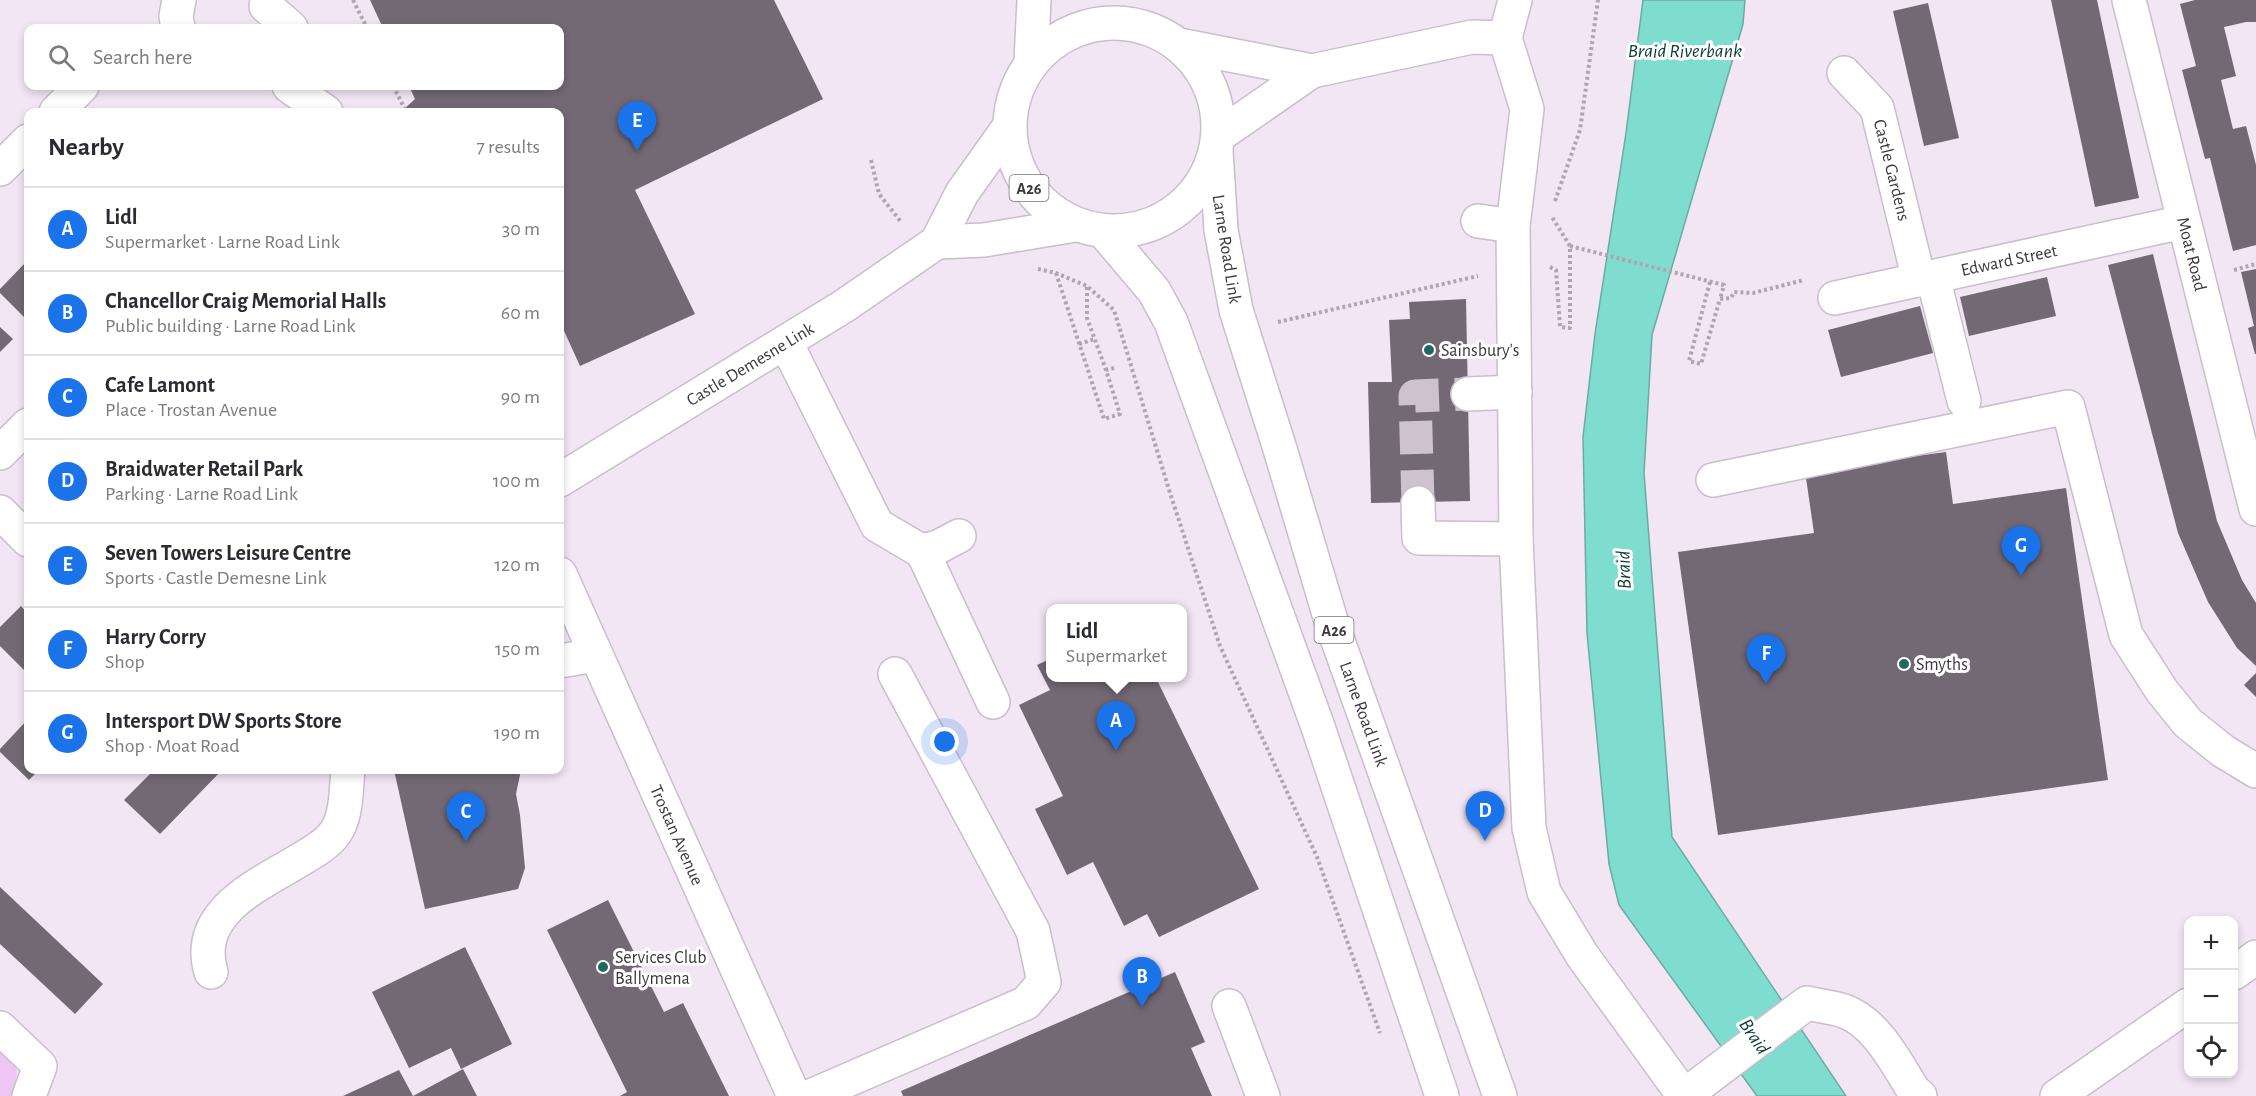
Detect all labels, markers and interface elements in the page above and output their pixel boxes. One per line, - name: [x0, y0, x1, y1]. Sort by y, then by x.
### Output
- search box: [24, 24, 564, 90]
- icon: search: [45, 41, 78, 74]
- water label: Braid Riverbank: [1628, 41, 1742, 61]
- text: Search here: [93, 46, 192, 68]
- pin: E: [618, 102, 656, 151]
- street label: Castle Gardens: [1870, 118, 1912, 223]
- text: Nearby: [48, 134, 124, 160]
- text: 7 results: [476, 137, 540, 157]
- road number: A26: [1010, 175, 1048, 201]
- street label: Larne Road Link: [1209, 193, 1244, 306]
- text: Lidl: [105, 206, 138, 228]
- street label: Moat Road: [2173, 215, 2209, 293]
- text: A: [62, 219, 74, 239]
- text: 30 m: [502, 219, 540, 239]
- text: Supermarket · Larne Road Link: [105, 232, 340, 252]
- street label: Edward Street: [1959, 242, 2059, 280]
- text: Chancellor Craig Memorial Halls: [105, 290, 386, 312]
- text: B: [62, 303, 73, 323]
- text: 60 m: [501, 303, 540, 323]
- text: Public building · Larne Road Link: [105, 316, 355, 336]
- street label: Castle Demesne Link: [684, 319, 818, 410]
- place label: Sainsbury's: [1441, 342, 1519, 360]
- marker: Sainsbury's: [1422, 343, 1436, 357]
- text: Cafe Lamont: [105, 374, 215, 396]
- text: C: [62, 387, 73, 407]
- text: 90 m: [501, 387, 540, 407]
- text: Place · Trostan Avenue: [105, 400, 277, 420]
- text: Braidwater Retail Park: [105, 458, 303, 480]
- text: D: [61, 471, 74, 491]
- text: 100 m: [493, 471, 540, 491]
- text: Parking · Larne Road Link: [105, 484, 298, 504]
- pin: G: [2002, 526, 2040, 576]
- text: Seven Towers Leisure Centre: [105, 542, 351, 564]
- water label: Braid: [1613, 550, 1635, 590]
- text: E: [62, 555, 73, 575]
- text: 120 m: [494, 555, 540, 575]
- text: Sports · Castle Demesne Link: [105, 568, 327, 588]
- popup: [1046, 604, 1187, 682]
- road number: A26: [1314, 617, 1354, 643]
- text: Lidl: [1066, 620, 1098, 642]
- text: Harry Corry: [105, 626, 206, 648]
- pin: F: [1746, 634, 1786, 684]
- text: F: [63, 639, 72, 659]
- text: 150 m: [495, 639, 540, 659]
- text: Supermarket: [1066, 646, 1167, 666]
- text: Shop: [105, 652, 145, 672]
- place label: Smyths: [1916, 656, 1968, 674]
- marker: Smyths: [1897, 657, 1911, 671]
- street label: Larne Road Link: [1336, 660, 1391, 770]
- pin: A: [1096, 702, 1136, 751]
- text: Intersport DW Sports Store: [105, 710, 342, 732]
- text: G: [62, 723, 73, 743]
- text: 190 m: [494, 723, 540, 743]
- your location: [930, 727, 959, 756]
- text: Shop · Moat Road: [105, 736, 240, 756]
- street label: Trostan Avenue: [646, 783, 706, 888]
- pin: C: [446, 792, 486, 842]
- pin: D: [1466, 792, 1504, 841]
- map controls: [2184, 916, 2238, 1078]
- button: +: [2184, 916, 2238, 970]
- place label: Services Club Ballymena: [615, 949, 707, 988]
- pin: B: [1122, 958, 1162, 1007]
- marker: Services Club Ballymena: [596, 960, 610, 974]
- button: −: [2184, 970, 2238, 1024]
- water label: Braid: [1735, 1015, 1773, 1058]
- button: locate: [2184, 1024, 2238, 1078]

